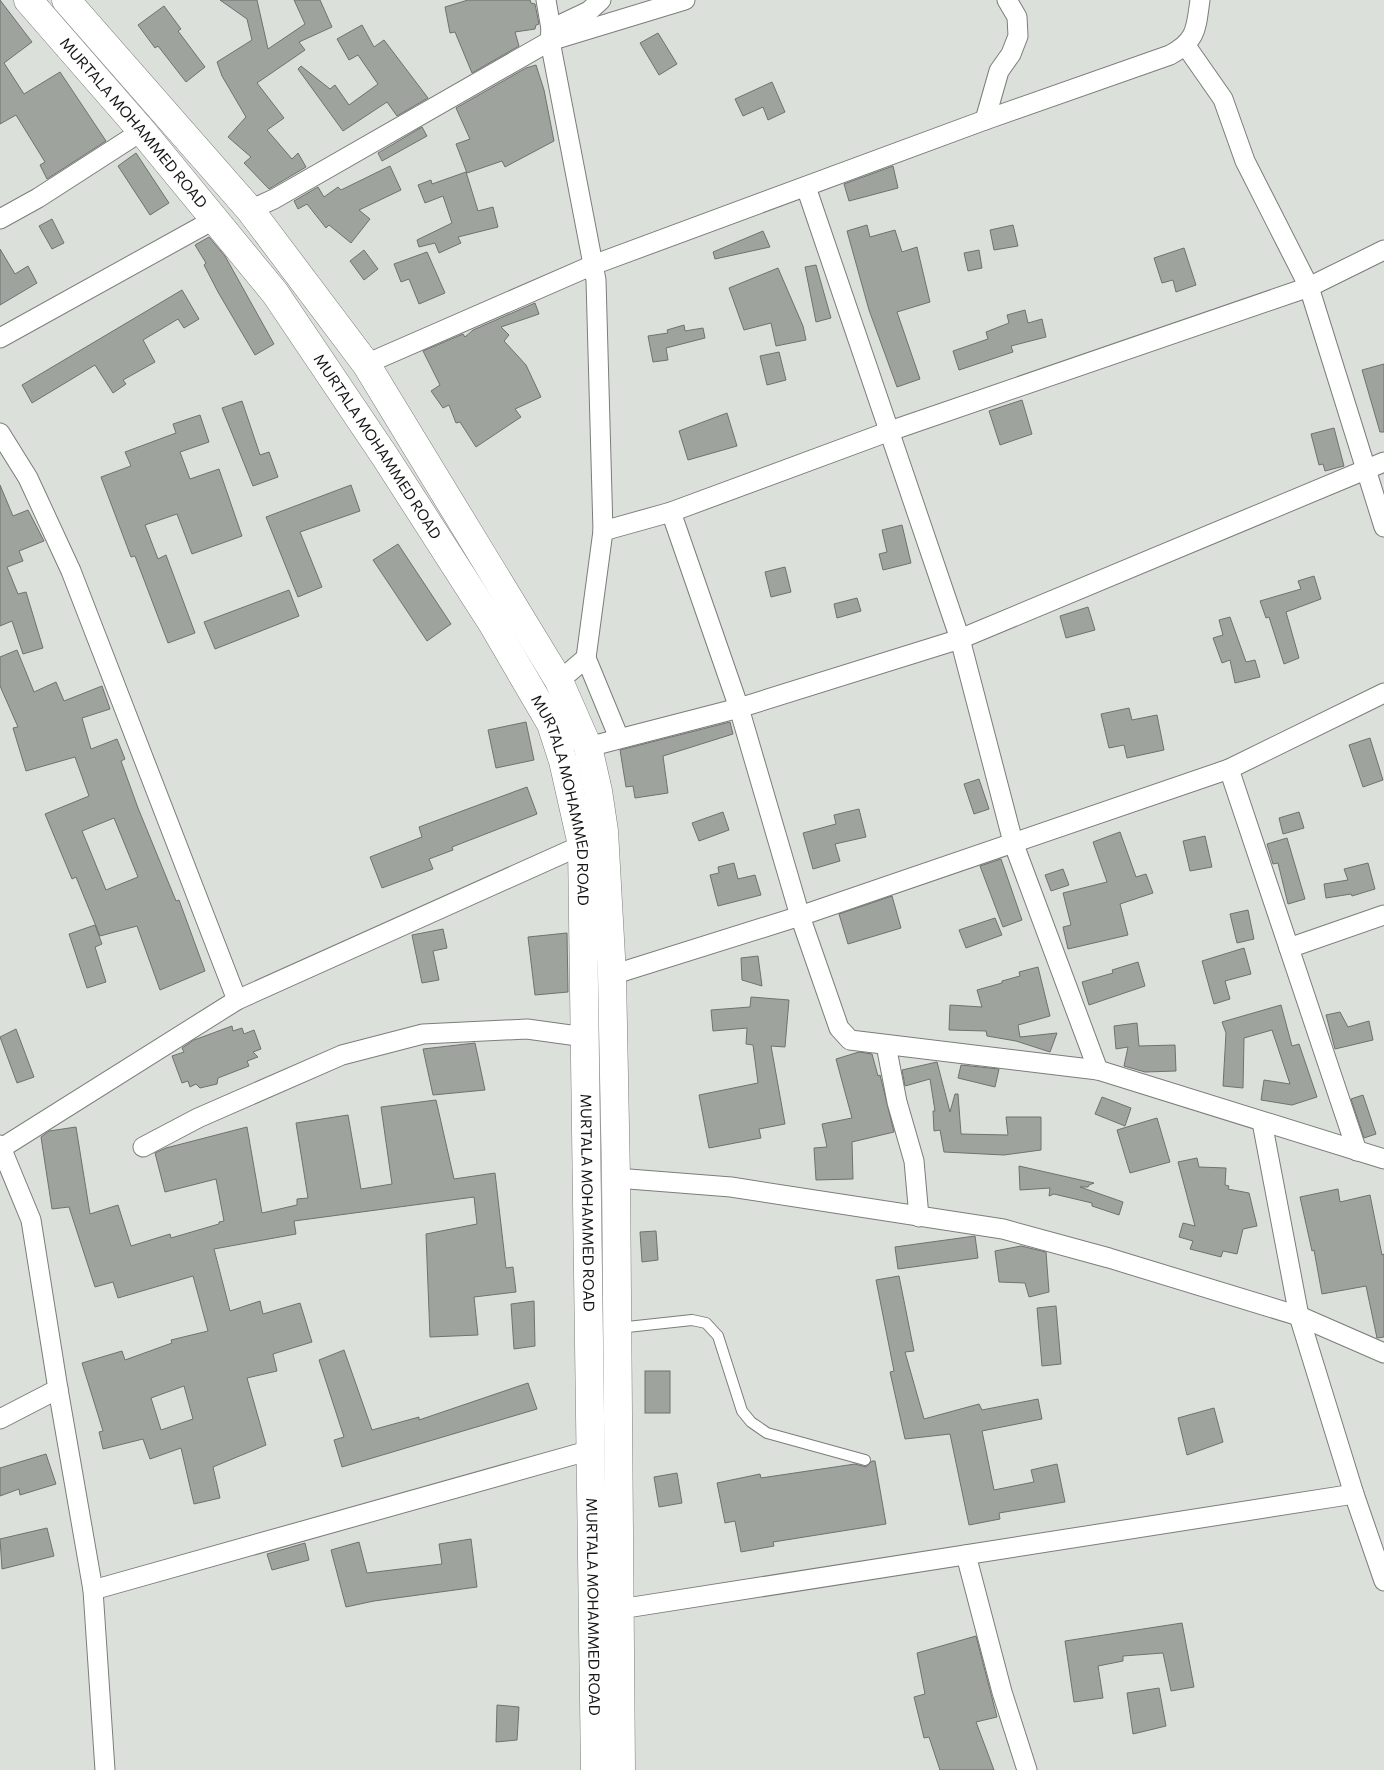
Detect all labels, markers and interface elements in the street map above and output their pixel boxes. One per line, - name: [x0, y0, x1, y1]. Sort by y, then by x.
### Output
- street label: MURTALA MOHAMMED ROAD: [57, 33, 212, 211]
- street label: MURTALA MOHAMMED ROAD: [311, 350, 446, 542]
- street label: MURTALA MOHAMMED ROAD: [528, 691, 593, 906]
- street label: MURTALA MOHAMMED ROAD: [577, 1094, 599, 1312]
- street label: MURTALA MOHAMMED ROAD: [583, 1498, 604, 1716]

